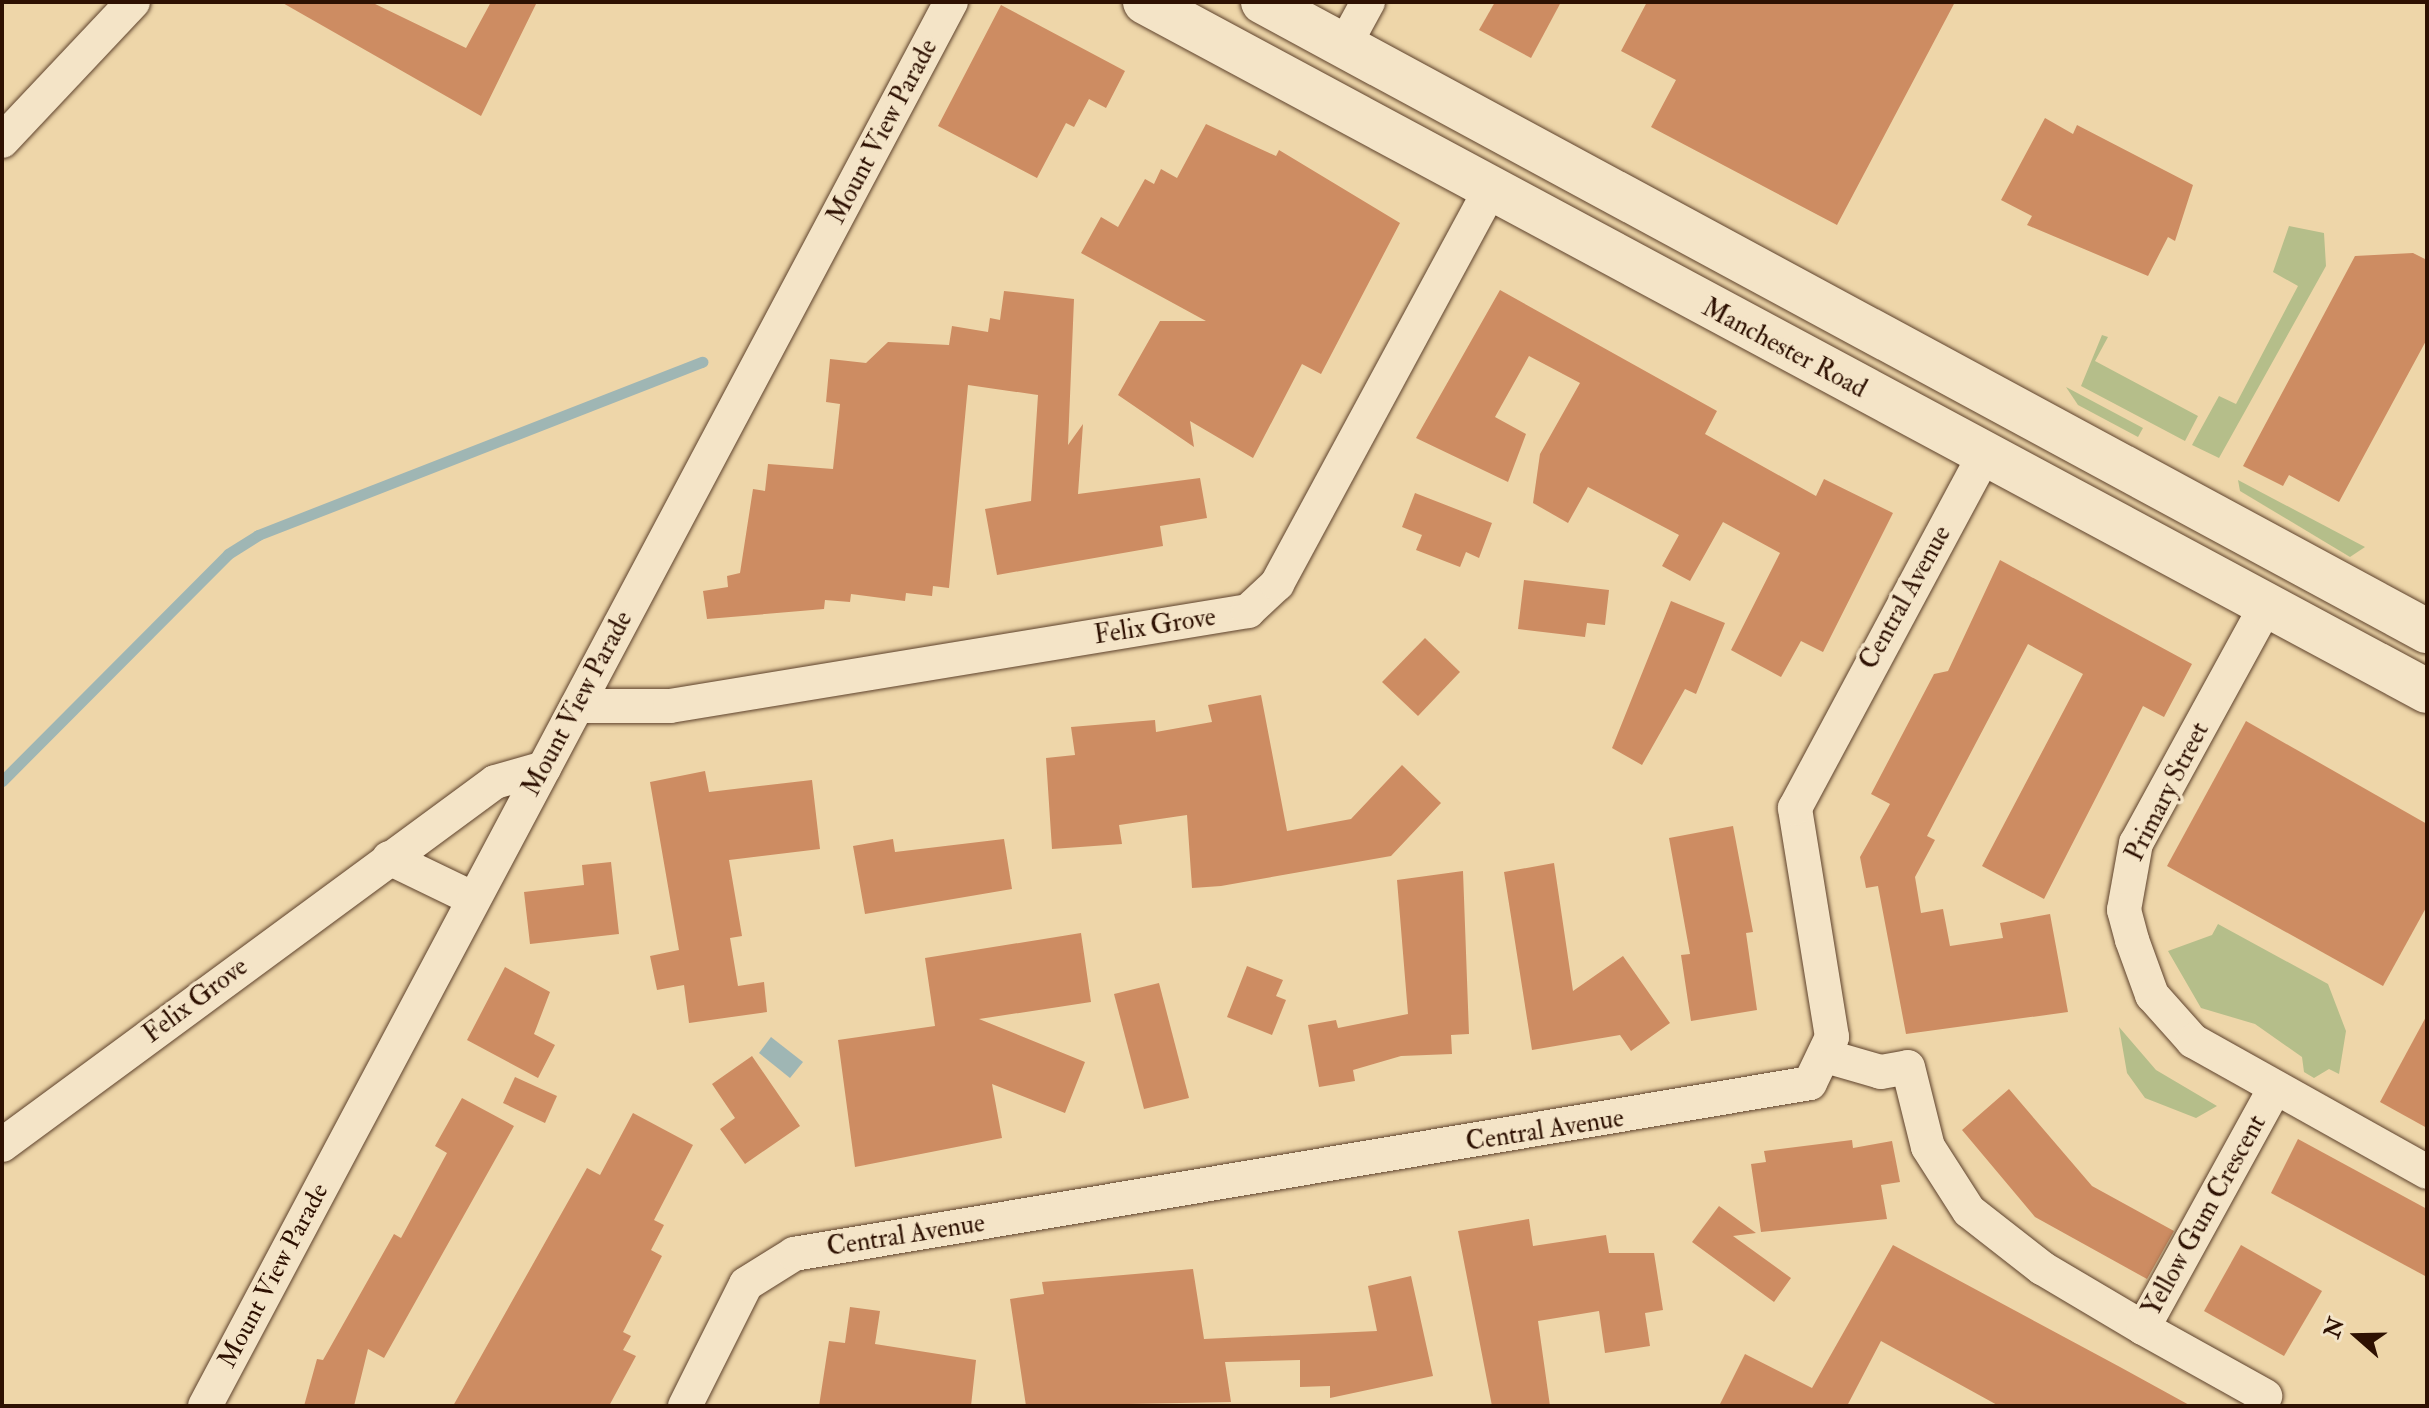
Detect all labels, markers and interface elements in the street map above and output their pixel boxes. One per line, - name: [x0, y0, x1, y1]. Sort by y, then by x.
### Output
- street label: Mount View Parade: [821, 34, 945, 230]
- street label: Manchester Road: [1696, 293, 1872, 405]
- street label: Central Avenue: [1854, 521, 1958, 675]
- street label: Felix Grove: [1092, 602, 1218, 652]
- street label: Mount View Parade: [516, 606, 640, 802]
- street label: Primary Street: [2120, 717, 2216, 867]
- street label: Felix Grove: [138, 952, 254, 1050]
- street label: Central Avenue: [1464, 1103, 1626, 1159]
- street label: Yellow Gum Crescent: [2137, 1110, 2273, 1322]
- street label: Mount View Parade: [212, 1178, 336, 1374]
- street label: Central Avenue: [825, 1208, 987, 1264]
- north arrow: [2317, 1296, 2397, 1376]
- text: N: [2318, 1314, 2351, 1342]

